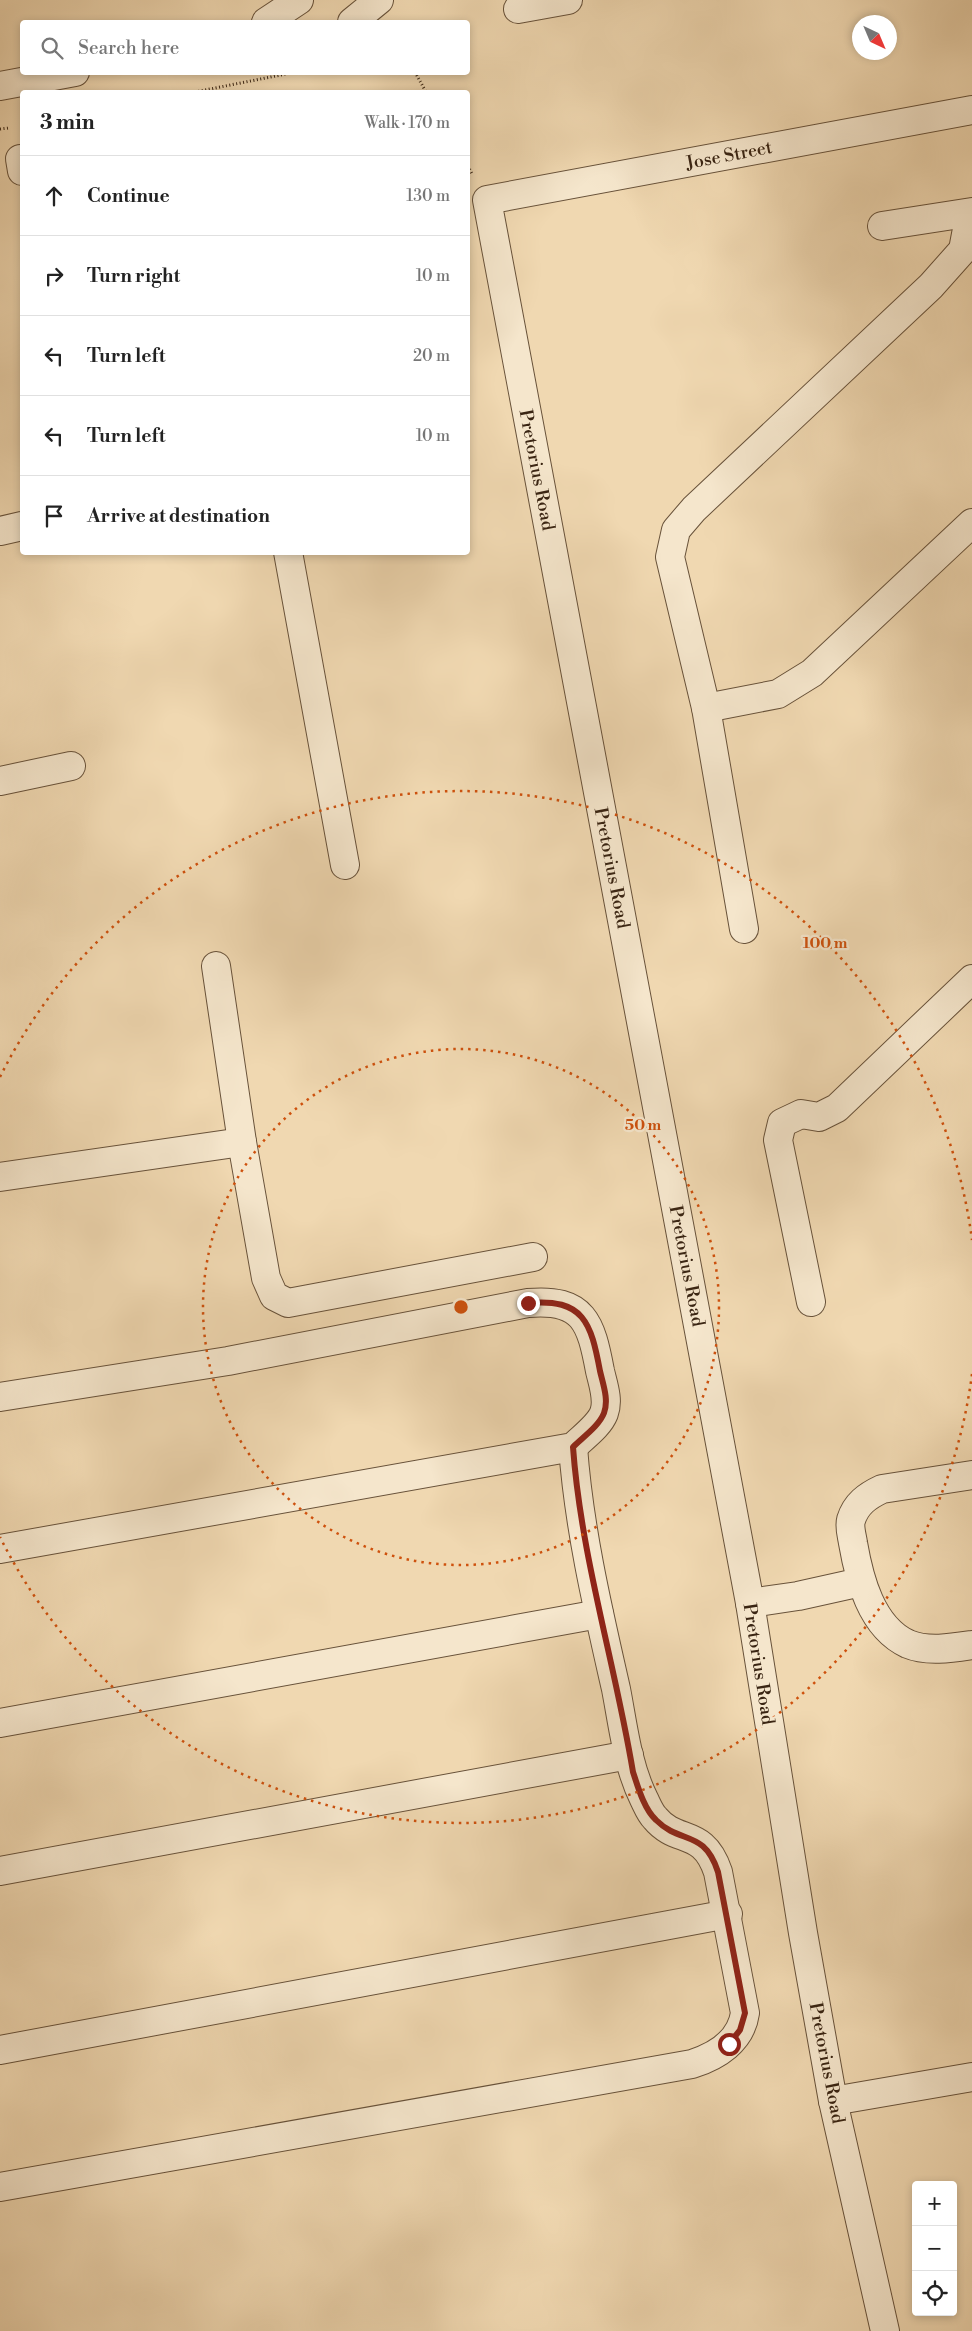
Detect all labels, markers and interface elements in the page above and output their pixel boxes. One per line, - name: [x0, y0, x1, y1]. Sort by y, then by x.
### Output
- north arrow: [852, 15, 897, 60]
- search box: [20, 20, 470, 75]
- icon: search: [38, 34, 66, 62]
- text: Search here: [78, 36, 179, 60]
- text: 3 min: [40, 110, 95, 136]
- text: Walk · 170 m: [364, 113, 450, 133]
- street label: Jose Street: [683, 136, 775, 175]
- icon: ahead: [40, 182, 68, 210]
- text: Continue: [87, 184, 170, 208]
- text: 130 m: [406, 186, 450, 206]
- icon: right: [40, 262, 68, 290]
- text: Turn right: [87, 264, 180, 288]
- text: 10 m: [416, 266, 450, 286]
- icon: left: [40, 342, 68, 370]
- text: Turn left: [87, 344, 166, 368]
- text: 20 m: [413, 346, 450, 366]
- street label: Pretorius Road: [513, 408, 560, 533]
- icon: left: [40, 422, 68, 450]
- text: Turn left: [87, 424, 166, 448]
- text: 10 m: [416, 426, 450, 446]
- icon: arrive: [40, 502, 68, 530]
- text: Arrive at destination: [87, 504, 270, 528]
- street label: Pretorius Road: [588, 806, 635, 931]
- text: 100 m: [803, 934, 848, 953]
- text: 50 m: [625, 1116, 661, 1135]
- street label: Pretorius Road: [663, 1204, 710, 1329]
- route end: [517, 1292, 540, 1315]
- centre of rings: [452, 1298, 470, 1316]
- street label: Pretorius Road: [738, 1602, 780, 1727]
- street label: Pretorius Road: [803, 2001, 850, 2126]
- route start: [718, 2033, 741, 2056]
- map controls: [912, 2181, 957, 2316]
- button: +: [912, 2181, 957, 2226]
- button: −: [912, 2226, 957, 2271]
- button: locate: [912, 2271, 957, 2316]

